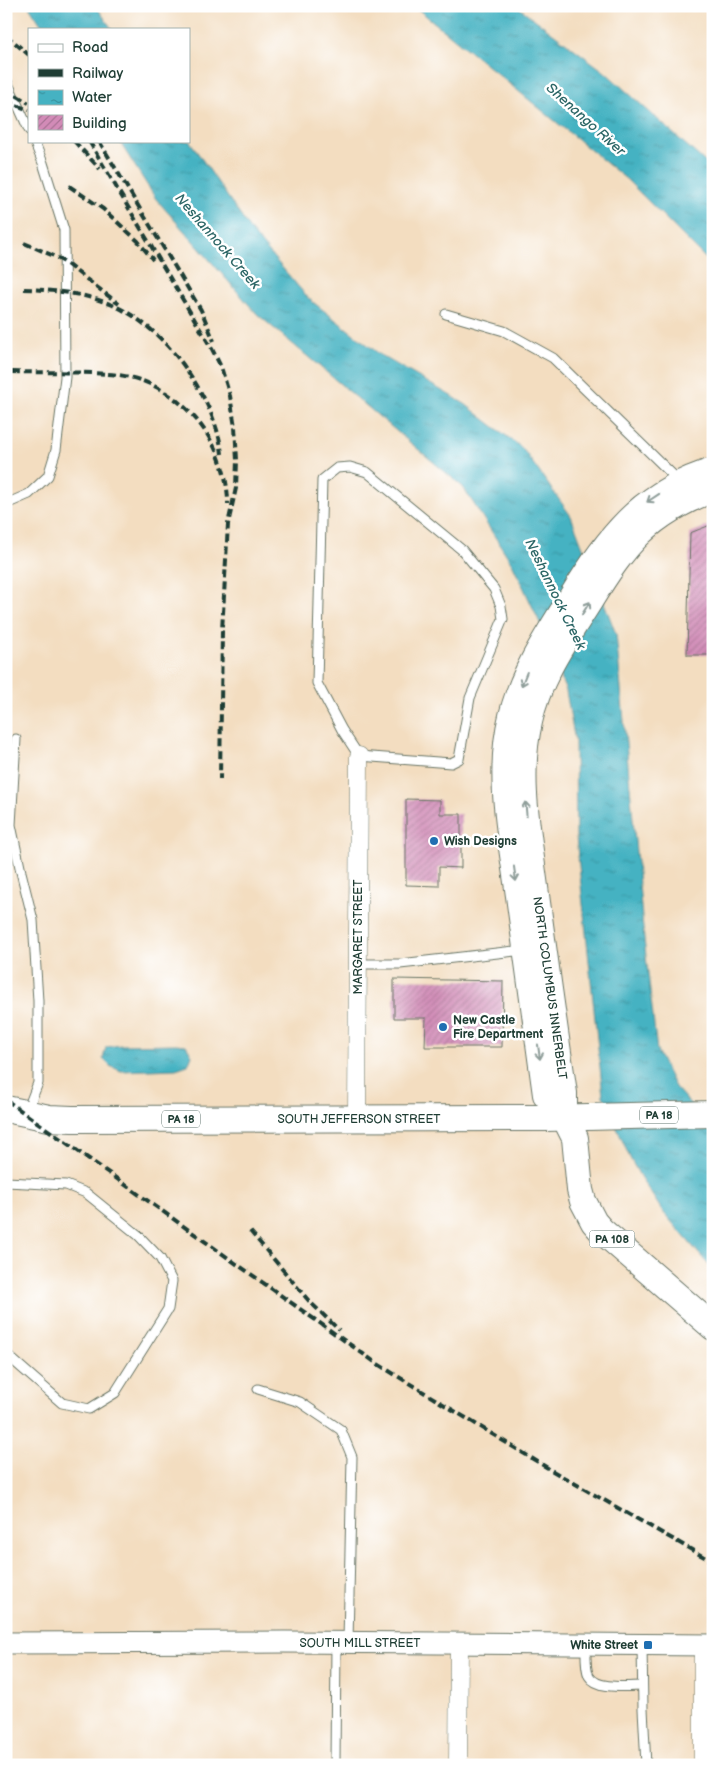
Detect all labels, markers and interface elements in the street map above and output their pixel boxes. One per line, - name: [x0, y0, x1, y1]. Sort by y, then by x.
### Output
- legend: [28, 28, 190, 142]
- text: Road: [72, 38, 108, 57]
- text: Railway: [72, 64, 123, 83]
- water label: Shenango River: [543, 79, 629, 160]
- text: Water: [72, 88, 112, 107]
- text: Building: [72, 114, 127, 133]
- water label: Neshannock Creek: [171, 190, 265, 293]
- one-way arrow: [646, 493, 660, 503]
- water label: Neshannock Creek: [521, 536, 590, 653]
- one-way arrow: [582, 602, 592, 616]
- one-way arrow: [519, 671, 528, 686]
- one-way arrow: [522, 801, 531, 817]
- place label: Wish Designs: [444, 834, 517, 849]
- marker: Wish Designs: [428, 835, 440, 847]
- one-way arrow: [510, 865, 520, 881]
- street label: MARGARET STREET: [351, 879, 366, 994]
- street label: NORTH COLUMBUS INNERBELT: [529, 896, 570, 1081]
- place label: New Castle Fire Department: [453, 1013, 543, 1042]
- marker: New Castle Fire Department: [437, 1021, 449, 1033]
- one-way arrow: [535, 1044, 545, 1060]
- road number: PA 18: [640, 1106, 678, 1124]
- road number: PA 18: [162, 1110, 200, 1128]
- street label: SOUTH JEFFERSON STREET: [277, 1112, 441, 1127]
- road number: PA 108: [590, 1230, 634, 1248]
- street label: SOUTH MILL STREET: [299, 1636, 421, 1651]
- place label: White Street: [570, 1638, 638, 1653]
- marker: White Street: [642, 1639, 654, 1651]

